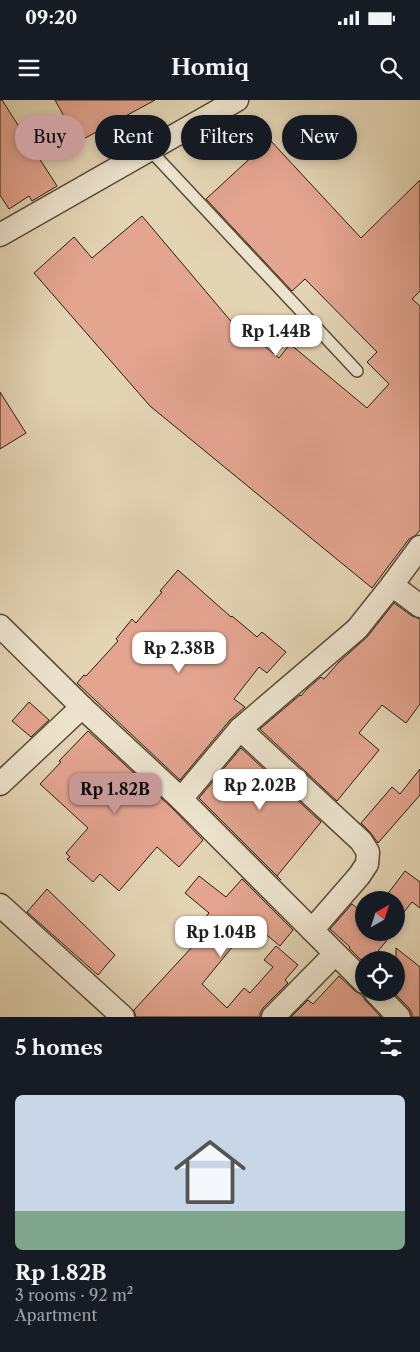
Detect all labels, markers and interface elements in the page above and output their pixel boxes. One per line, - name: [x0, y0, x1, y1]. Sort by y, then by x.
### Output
- text: 09:20: [25, 6, 77, 29]
- icon: menu: [15, 54, 43, 82]
- text: Homiq: [171, 54, 249, 81]
- icon: search: [377, 54, 405, 82]
- chip: Buy: [15, 115, 85, 160]
- chip: Rent: [95, 115, 171, 160]
- chip: Filters: [181, 115, 272, 160]
- chip: New: [282, 115, 357, 160]
- pin: Rp 1.44B: [224, 314, 328, 357]
- text: Rp 1.44B: [241, 321, 311, 341]
- pin: Rp 2.38B: [127, 632, 231, 674]
- text: Rp 2.38B: [143, 638, 215, 658]
- pin: Rp 2.02B: [208, 768, 312, 811]
- pin: Rp 1.82B: [63, 772, 167, 815]
- text: Rp 2.02B: [224, 775, 296, 795]
- text: Rp 1.82B: [80, 779, 150, 799]
- north arrow: [355, 891, 405, 941]
- map controls: [355, 891, 405, 1001]
- pin: Rp 1.04B: [169, 916, 273, 958]
- text: Rp 1.04B: [186, 922, 256, 942]
- button: locate: [355, 951, 405, 1001]
- icon: filters: [377, 1033, 405, 1061]
- text: 5 homes: [15, 1035, 103, 1060]
- icon: home: [165, 1127, 255, 1217]
- text: Rp 1.82B: [15, 1260, 107, 1285]
- text: 3 rooms · 92 m²: [15, 1285, 133, 1305]
- text: Apartment: [15, 1305, 97, 1325]

